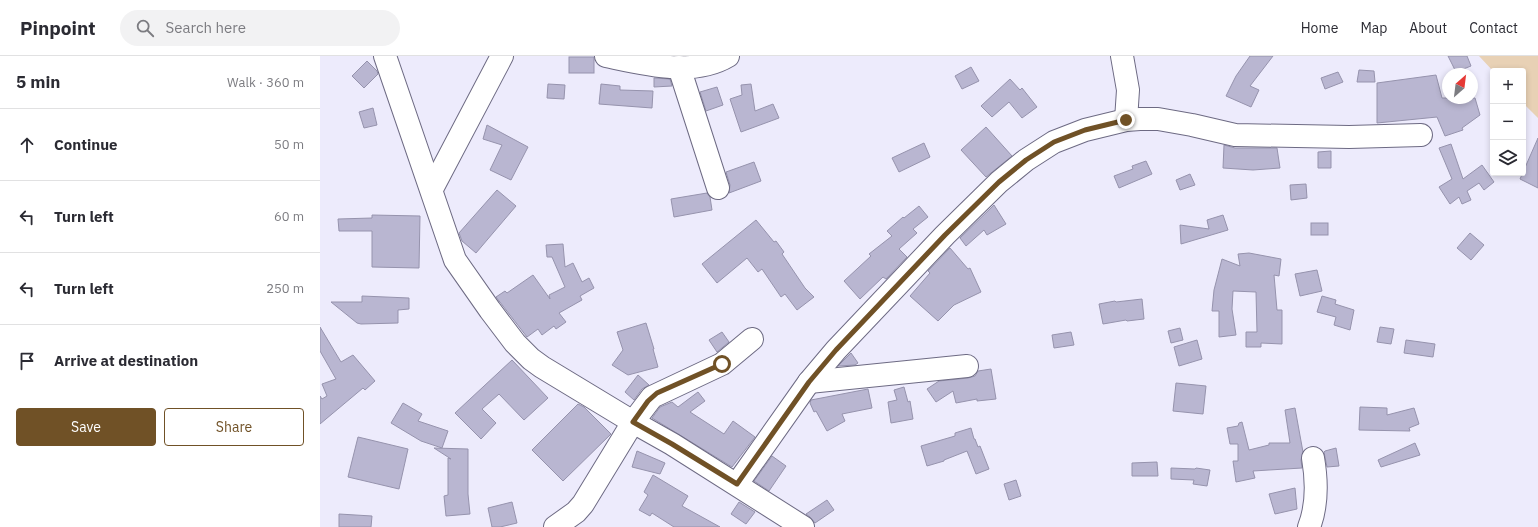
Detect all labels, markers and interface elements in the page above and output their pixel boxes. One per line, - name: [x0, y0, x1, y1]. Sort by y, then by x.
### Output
- search box: [120, 10, 400, 46]
- text: Pinpoint: [20, 16, 96, 40]
- icon: search: [134, 17, 156, 39]
- text: Search here: [166, 18, 246, 37]
- text: Home: [1301, 19, 1338, 37]
- text: Map: [1360, 19, 1387, 37]
- text: About: [1409, 19, 1447, 37]
- text: Contact: [1469, 19, 1518, 37]
- north arrow: [1442, 68, 1478, 104]
- map controls: [1490, 68, 1526, 176]
- button: +: [1490, 68, 1526, 104]
- text: 5 min: [16, 71, 60, 93]
- text: Walk · 360 m: [227, 74, 304, 91]
- button: −: [1490, 104, 1526, 140]
- route end: [1117, 111, 1135, 129]
- icon: ahead: [16, 134, 38, 156]
- text: Continue: [54, 135, 118, 154]
- text: 50 m: [274, 136, 304, 153]
- button: layers: [1490, 140, 1526, 176]
- icon: left: [16, 206, 38, 228]
- text: Turn left: [54, 207, 114, 226]
- text: 60 m: [274, 208, 304, 225]
- icon: left: [16, 278, 38, 300]
- text: Turn left: [54, 279, 114, 298]
- text: 250 m: [266, 280, 304, 297]
- icon: arrive: [16, 350, 38, 372]
- text: Arrive at destination: [54, 351, 198, 370]
- route start: [713, 355, 731, 373]
- button: Save: [16, 408, 156, 446]
- button: Share: [164, 408, 304, 446]

